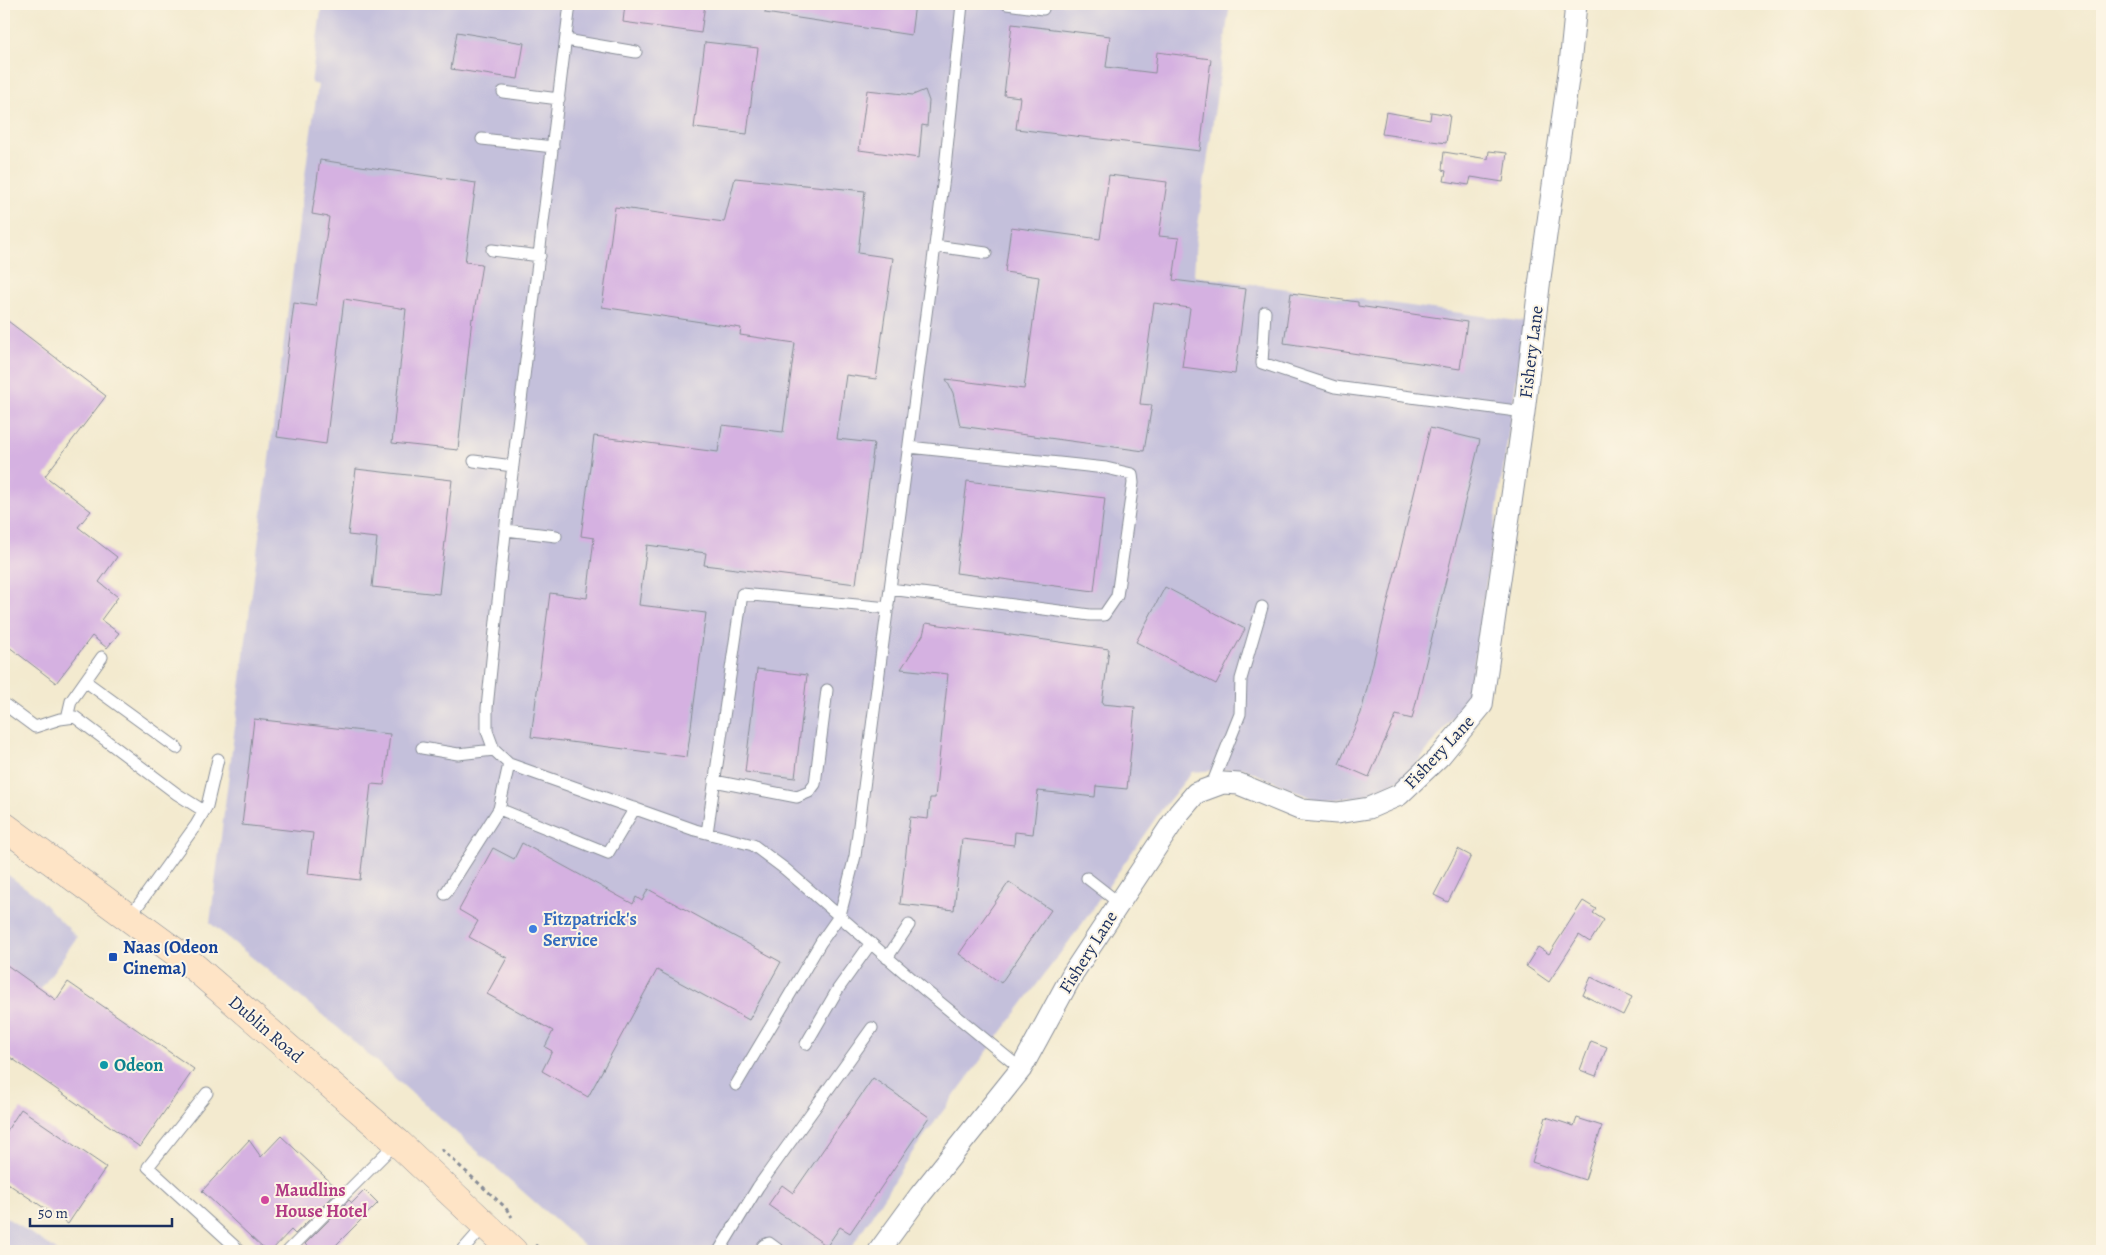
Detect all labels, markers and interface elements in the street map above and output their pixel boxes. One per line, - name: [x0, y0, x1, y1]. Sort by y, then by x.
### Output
- street label: Fishery Lane: [1513, 304, 1549, 400]
- street label: Fishery Lane: [1398, 710, 1480, 794]
- street label: Fishery Lane: [1053, 906, 1123, 998]
- place label: Fitzpatrick's Service: [543, 907, 637, 952]
- marker: Fitzpatrick's Service: [527, 923, 539, 935]
- place label: Naas (Odeon Cinema): [123, 935, 218, 980]
- marker: Naas (Odeon Cinema): [107, 951, 119, 963]
- street label: Dublin Road: [223, 990, 309, 1068]
- place label: Odeon: [114, 1053, 163, 1077]
- marker: Odeon: [98, 1059, 110, 1071]
- place label: Maudlins House Hotel: [275, 1178, 368, 1223]
- marker: Maudlins House Hotel: [259, 1194, 271, 1206]
- scale bar: [30, 1195, 172, 1227]
- text: 50 m: [38, 1203, 68, 1223]

